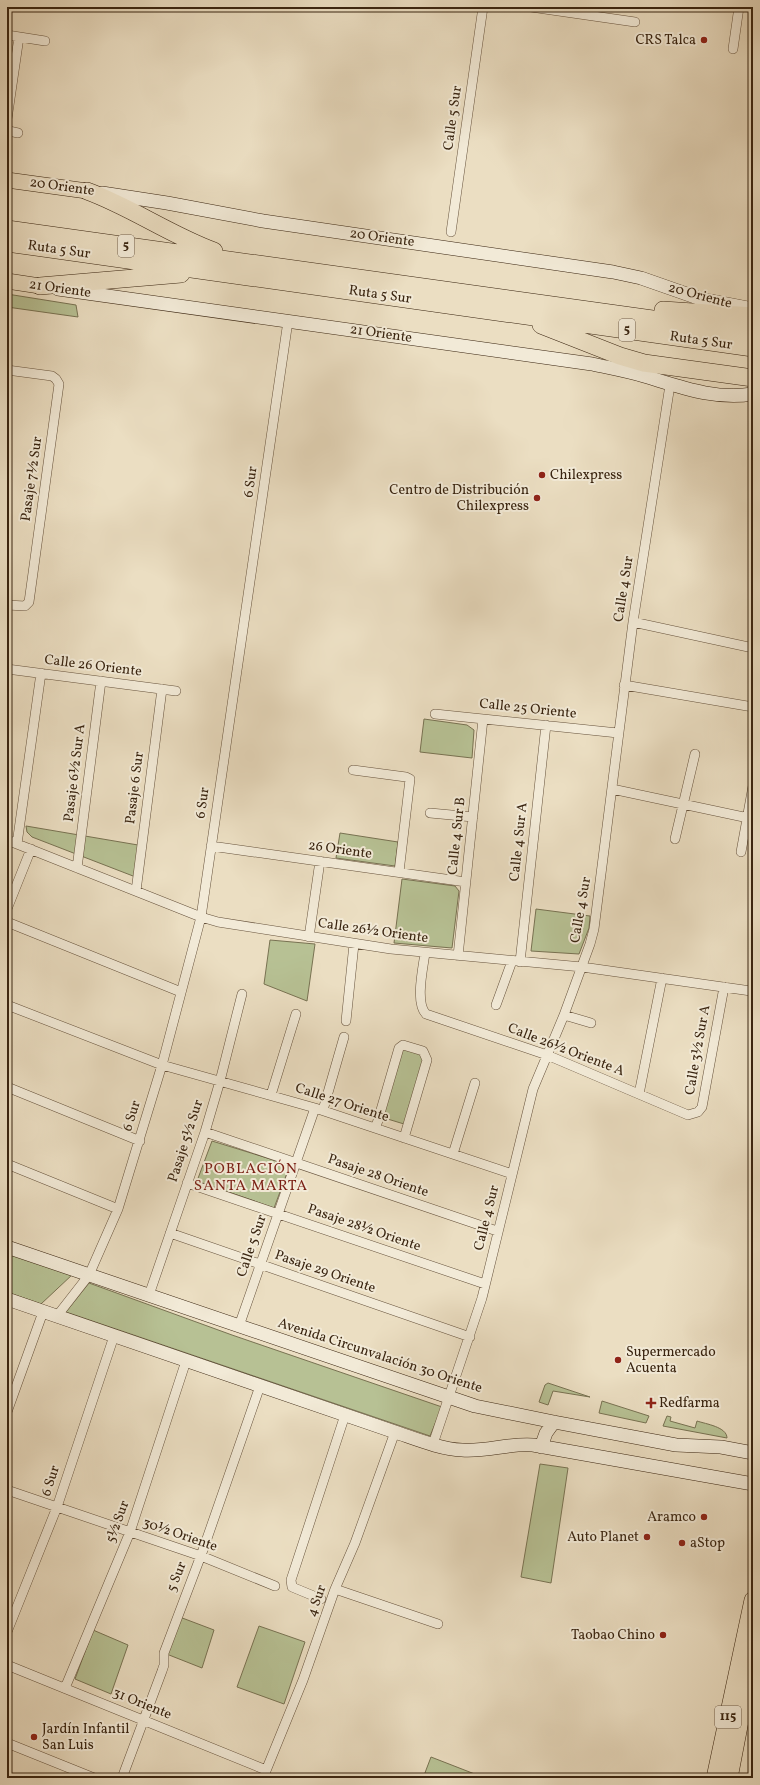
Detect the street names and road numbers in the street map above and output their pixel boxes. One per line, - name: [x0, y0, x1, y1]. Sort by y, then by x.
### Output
- street label: Calle 5 Sur: [439, 84, 467, 151]
- street label: 20 Oriente: [28, 173, 96, 201]
- street label: 20 Oriente: [348, 224, 416, 252]
- road number: 5: [118, 235, 134, 257]
- street label: Ruta 5 Sur: [26, 236, 92, 264]
- street label: 21 Oriente: [28, 275, 93, 303]
- street label: 20 Oriente: [666, 278, 734, 314]
- street label: Ruta 5 Sur: [347, 281, 413, 309]
- road number: 5: [619, 319, 635, 341]
- street label: 21 Oriente: [349, 320, 414, 348]
- street label: Ruta 5 Sur: [668, 327, 734, 355]
- street label: Pasaje 7½ Sur: [17, 435, 47, 523]
- street label: 6 Sur: [239, 465, 263, 499]
- street label: Calle 4 Sur: [609, 555, 639, 623]
- street label: Calle 26 Oriente: [43, 651, 143, 681]
- street label: Calle 25 Oriente: [478, 694, 578, 724]
- street label: Pasaje 6½ Sur A: [60, 723, 90, 823]
- street label: Pasaje 6 Sur: [121, 751, 149, 825]
- street label: 6 Sur: [191, 786, 215, 820]
- street label: Calle 4 Sur B: [443, 796, 471, 876]
- street label: Calle 4 Sur A: [505, 801, 533, 882]
- street label: 26 Oriente: [307, 836, 373, 864]
- street label: Calle 4 Sur: [566, 875, 596, 944]
- street label: Calle 26½ Oriente: [317, 914, 430, 948]
- street label: Calle 3½ Sur A: [681, 1003, 715, 1096]
- street label: Calle 26½ Oriente A: [505, 1019, 627, 1081]
- street label: Calle 27 Oriente: [293, 1079, 392, 1127]
- street label: Pasaje 5½ Sur: [164, 1097, 208, 1185]
- street label: 6 Sur: [118, 1098, 146, 1134]
- street label: Pasaje 28 Oriente: [325, 1150, 431, 1202]
- street label: Calle 4 Sur: [470, 1183, 504, 1253]
- street label: Pasaje 28½ Oriente: [305, 1200, 424, 1256]
- street label: Calle 5 Sur: [232, 1212, 272, 1280]
- street label: Pasaje 29 Oriente: [272, 1246, 378, 1298]
- street label: Avenida Circunvalación 30 Oriente: [275, 1314, 485, 1398]
- street label: 6 Sur: [37, 1463, 65, 1499]
- street label: 5½ Sur: [102, 1498, 134, 1546]
- street label: 30½ Oriente: [140, 1513, 220, 1557]
- street label: 5 Sur: [162, 1559, 192, 1595]
- street label: 4 Sur: [302, 1582, 332, 1620]
- street label: 31 Oriente: [110, 1684, 175, 1725]
- road number: 115: [715, 1706, 741, 1728]

